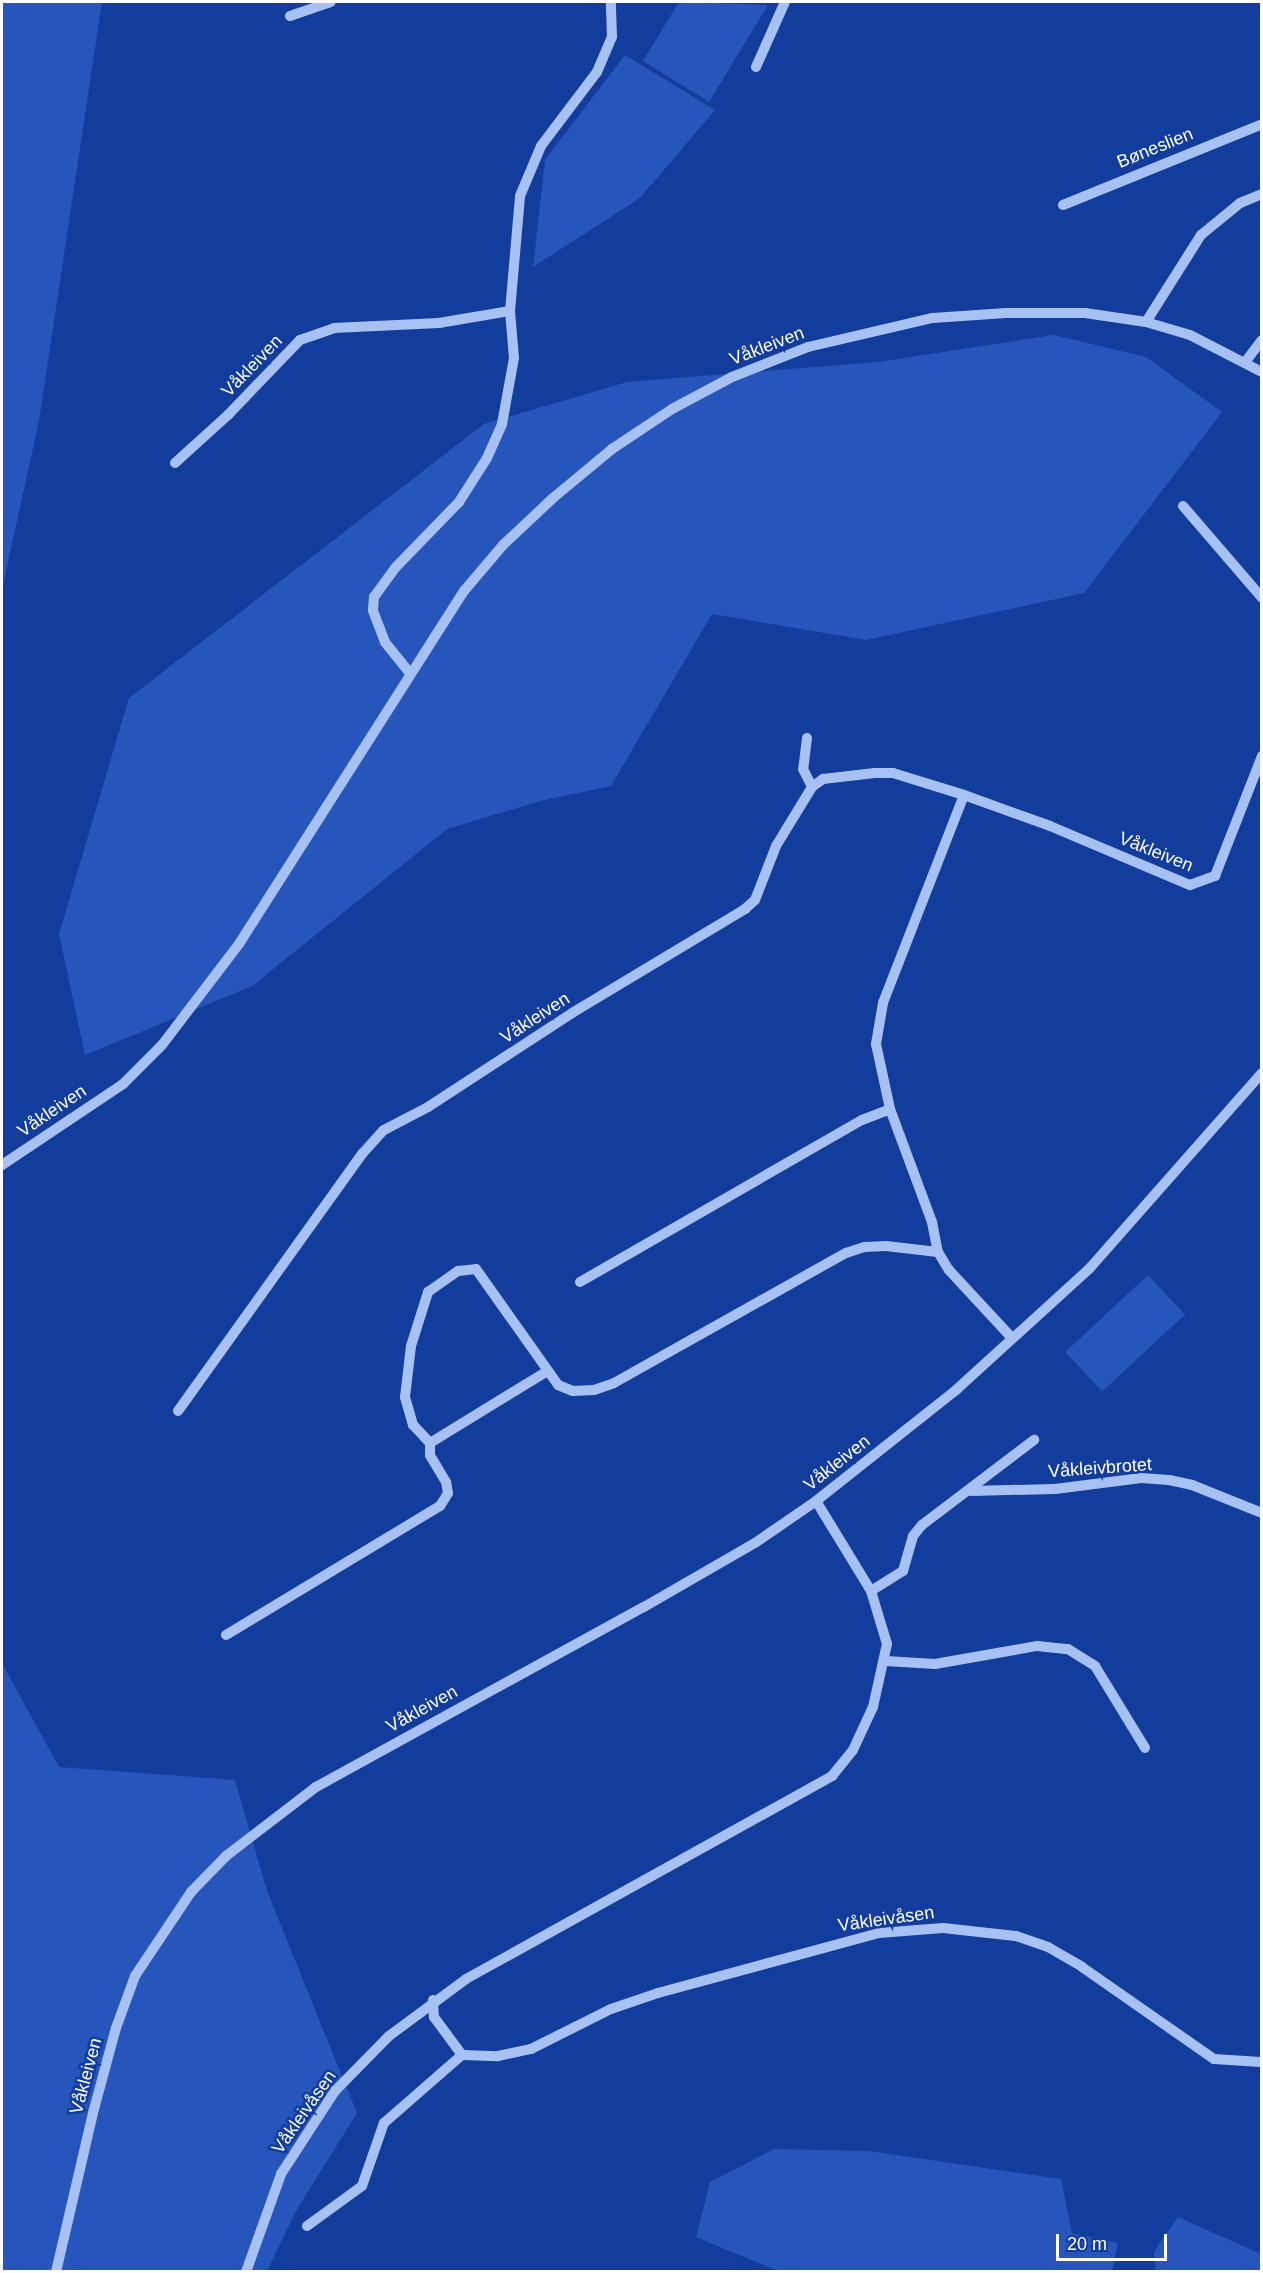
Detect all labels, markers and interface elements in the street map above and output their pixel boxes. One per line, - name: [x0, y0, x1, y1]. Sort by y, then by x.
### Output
- street label: Bøneslien: [1114, 123, 1196, 173]
- street label: Våkleiven: [727, 322, 807, 370]
- street label: Våkleiven: [217, 330, 287, 402]
- street label: Våkleiven: [1116, 827, 1196, 877]
- street label: Våkleiven: [496, 988, 574, 1048]
- street label: Våkleiven: [14, 1080, 90, 1142]
- street label: Våkleiven: [800, 1430, 874, 1496]
- street label: Våkleivbrotet: [1047, 1454, 1153, 1482]
- street label: Våkleiven: [383, 1681, 461, 1737]
- street label: Våkleivåsen: [836, 1902, 936, 1936]
- street label: Våkleiven: [65, 2036, 107, 2116]
- street label: Våkleivåsen: [267, 2066, 341, 2158]
- scale bar: [1059, 2222, 1170, 2260]
- text: 20 m: [1067, 2234, 1107, 2254]

